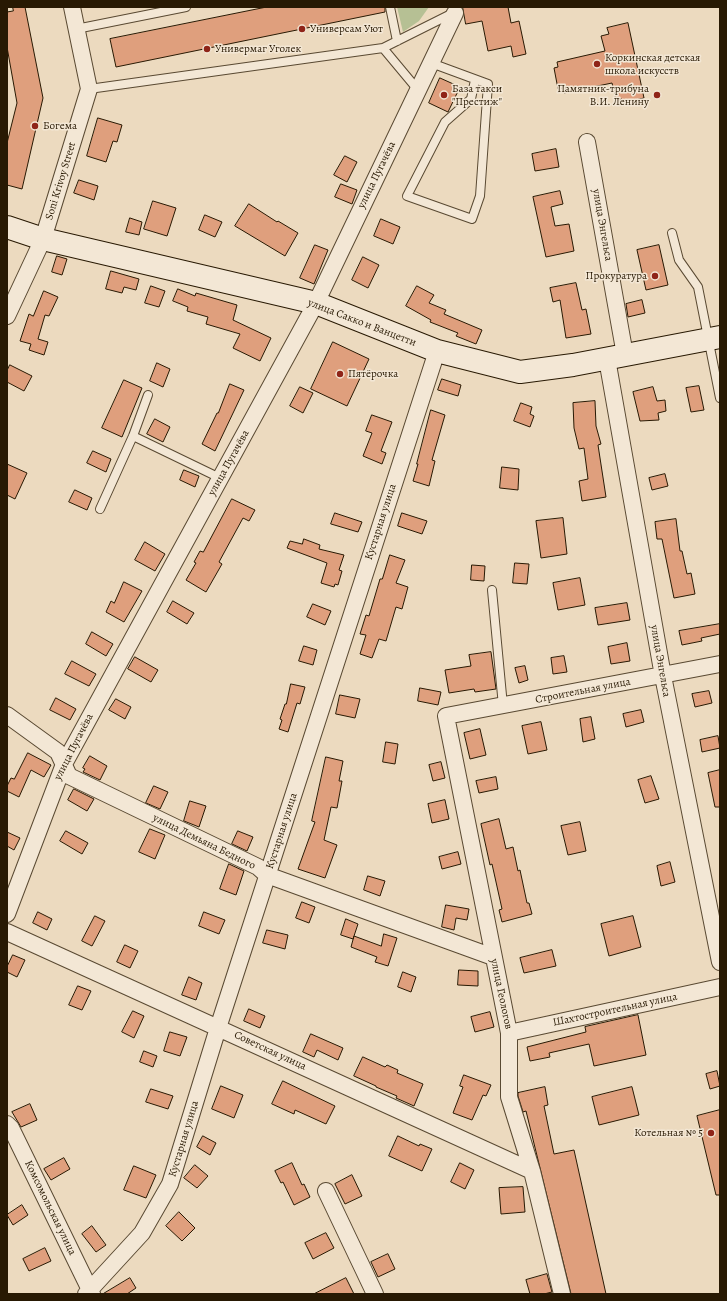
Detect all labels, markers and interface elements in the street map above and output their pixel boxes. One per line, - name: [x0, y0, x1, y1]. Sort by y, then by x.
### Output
- place label: Универсам Уют: [310, 22, 383, 36]
- marker: Универсам Уют: [297, 24, 307, 34]
- place label: Универмаг Уголек: [215, 42, 301, 56]
- marker: Универмаг Уголек: [202, 44, 212, 54]
- place label: Коркинская детская школа искусств: [605, 51, 700, 77]
- marker: Коркинская детская школа искусств: [592, 59, 602, 69]
- place label: База такси "Престиж": [452, 82, 502, 108]
- place label: Памятник-трибуна В.И. Ленину: [557, 82, 649, 108]
- marker: База такси "Престиж": [439, 90, 449, 100]
- marker: Памятник-трибуна В.И. Ленину: [652, 90, 662, 100]
- place label: Богема: [43, 119, 77, 133]
- marker: Богема: [30, 121, 40, 131]
- street label: улица Пугачёва: [355, 139, 399, 211]
- street label: Soni Krivoy Street: [43, 140, 79, 222]
- street label: улица Энгельса: [589, 188, 615, 262]
- place label: Прокуратура: [586, 269, 647, 283]
- marker: Прокуратура: [650, 271, 660, 281]
- street label: улица Сакко и Ванцетти: [306, 296, 418, 350]
- place label: Пятёрочка: [348, 367, 398, 381]
- marker: Пятёрочка: [335, 369, 345, 379]
- street label: улица Пугачёва: [206, 428, 252, 498]
- street label: Кустарная улица: [363, 482, 399, 562]
- street label: улица Энгельса: [647, 624, 673, 698]
- street label: Строительная улица: [534, 675, 632, 707]
- street label: улица Пугачёва: [52, 711, 96, 783]
- street label: Кустарная улица: [264, 791, 300, 871]
- street label: улица Демьяна Бедного: [151, 811, 257, 873]
- street label: улица Геологов: [487, 957, 515, 1031]
- street label: Шахтостроительная улица: [551, 990, 679, 1030]
- street label: Советская улица: [232, 1028, 308, 1074]
- street label: Кустарная улица: [166, 1099, 202, 1179]
- place label: Котельная № 5: [634, 1126, 703, 1140]
- marker: Котельная № 5: [706, 1128, 716, 1138]
- street label: Комсомольская улица: [21, 1158, 79, 1258]

